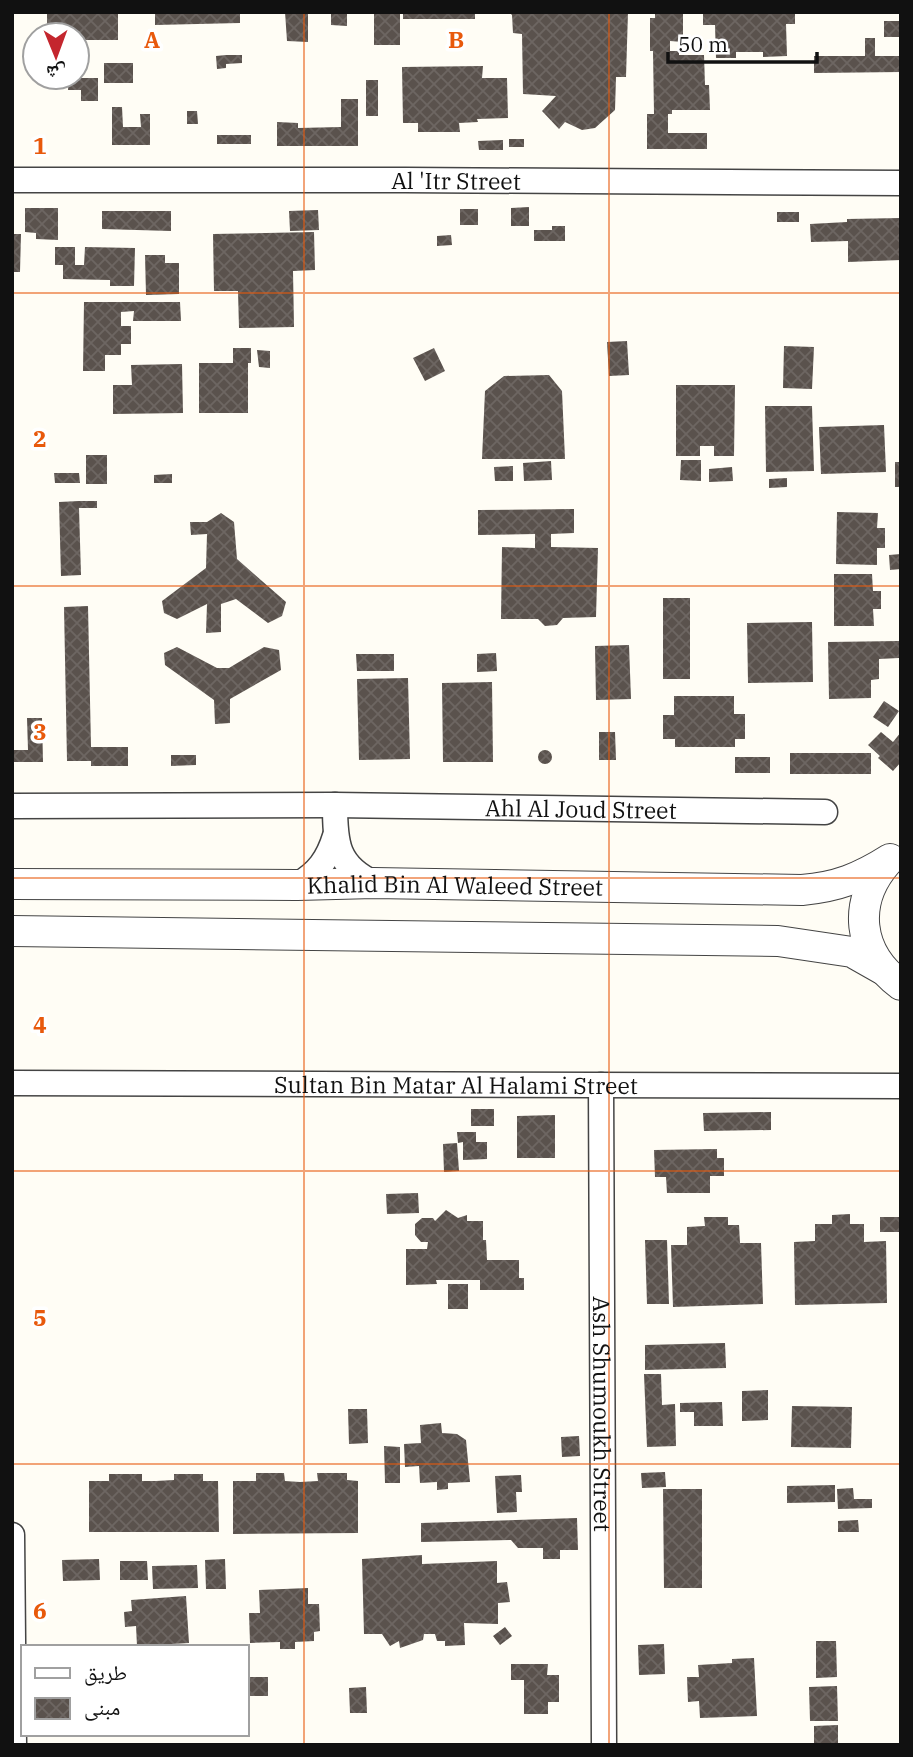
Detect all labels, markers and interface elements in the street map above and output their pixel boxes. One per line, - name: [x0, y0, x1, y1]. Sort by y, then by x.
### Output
- north arrow: [21, 21, 91, 91]
- scale bar: [668, 21, 817, 65]
- text: A: [144, 24, 160, 54]
- text: B: [448, 24, 464, 54]
- text: 50 m: [678, 30, 728, 58]
- text: ش: [46, 61, 67, 85]
- text: 1: [33, 130, 47, 160]
- street label: Al 'Itr Street: [391, 165, 521, 196]
- text: 2: [33, 423, 47, 453]
- text: 3: [33, 716, 47, 746]
- street label: Ahl Al Joud Street: [485, 792, 677, 825]
- street label: Khalid Bin Al Waleed Street: [306, 868, 603, 902]
- text: 4: [33, 1009, 47, 1039]
- street label: Sultan Bin Matar Al Halami Street: [274, 1069, 638, 1100]
- street label: Ash Shumoukh Street: [587, 1296, 618, 1532]
- text: 5: [33, 1302, 47, 1332]
- text: 6: [33, 1595, 47, 1625]
- legend: [21, 1645, 248, 1736]
- text: طريق: [84, 1658, 127, 1686]
- text: مبنى: [84, 1693, 120, 1721]

